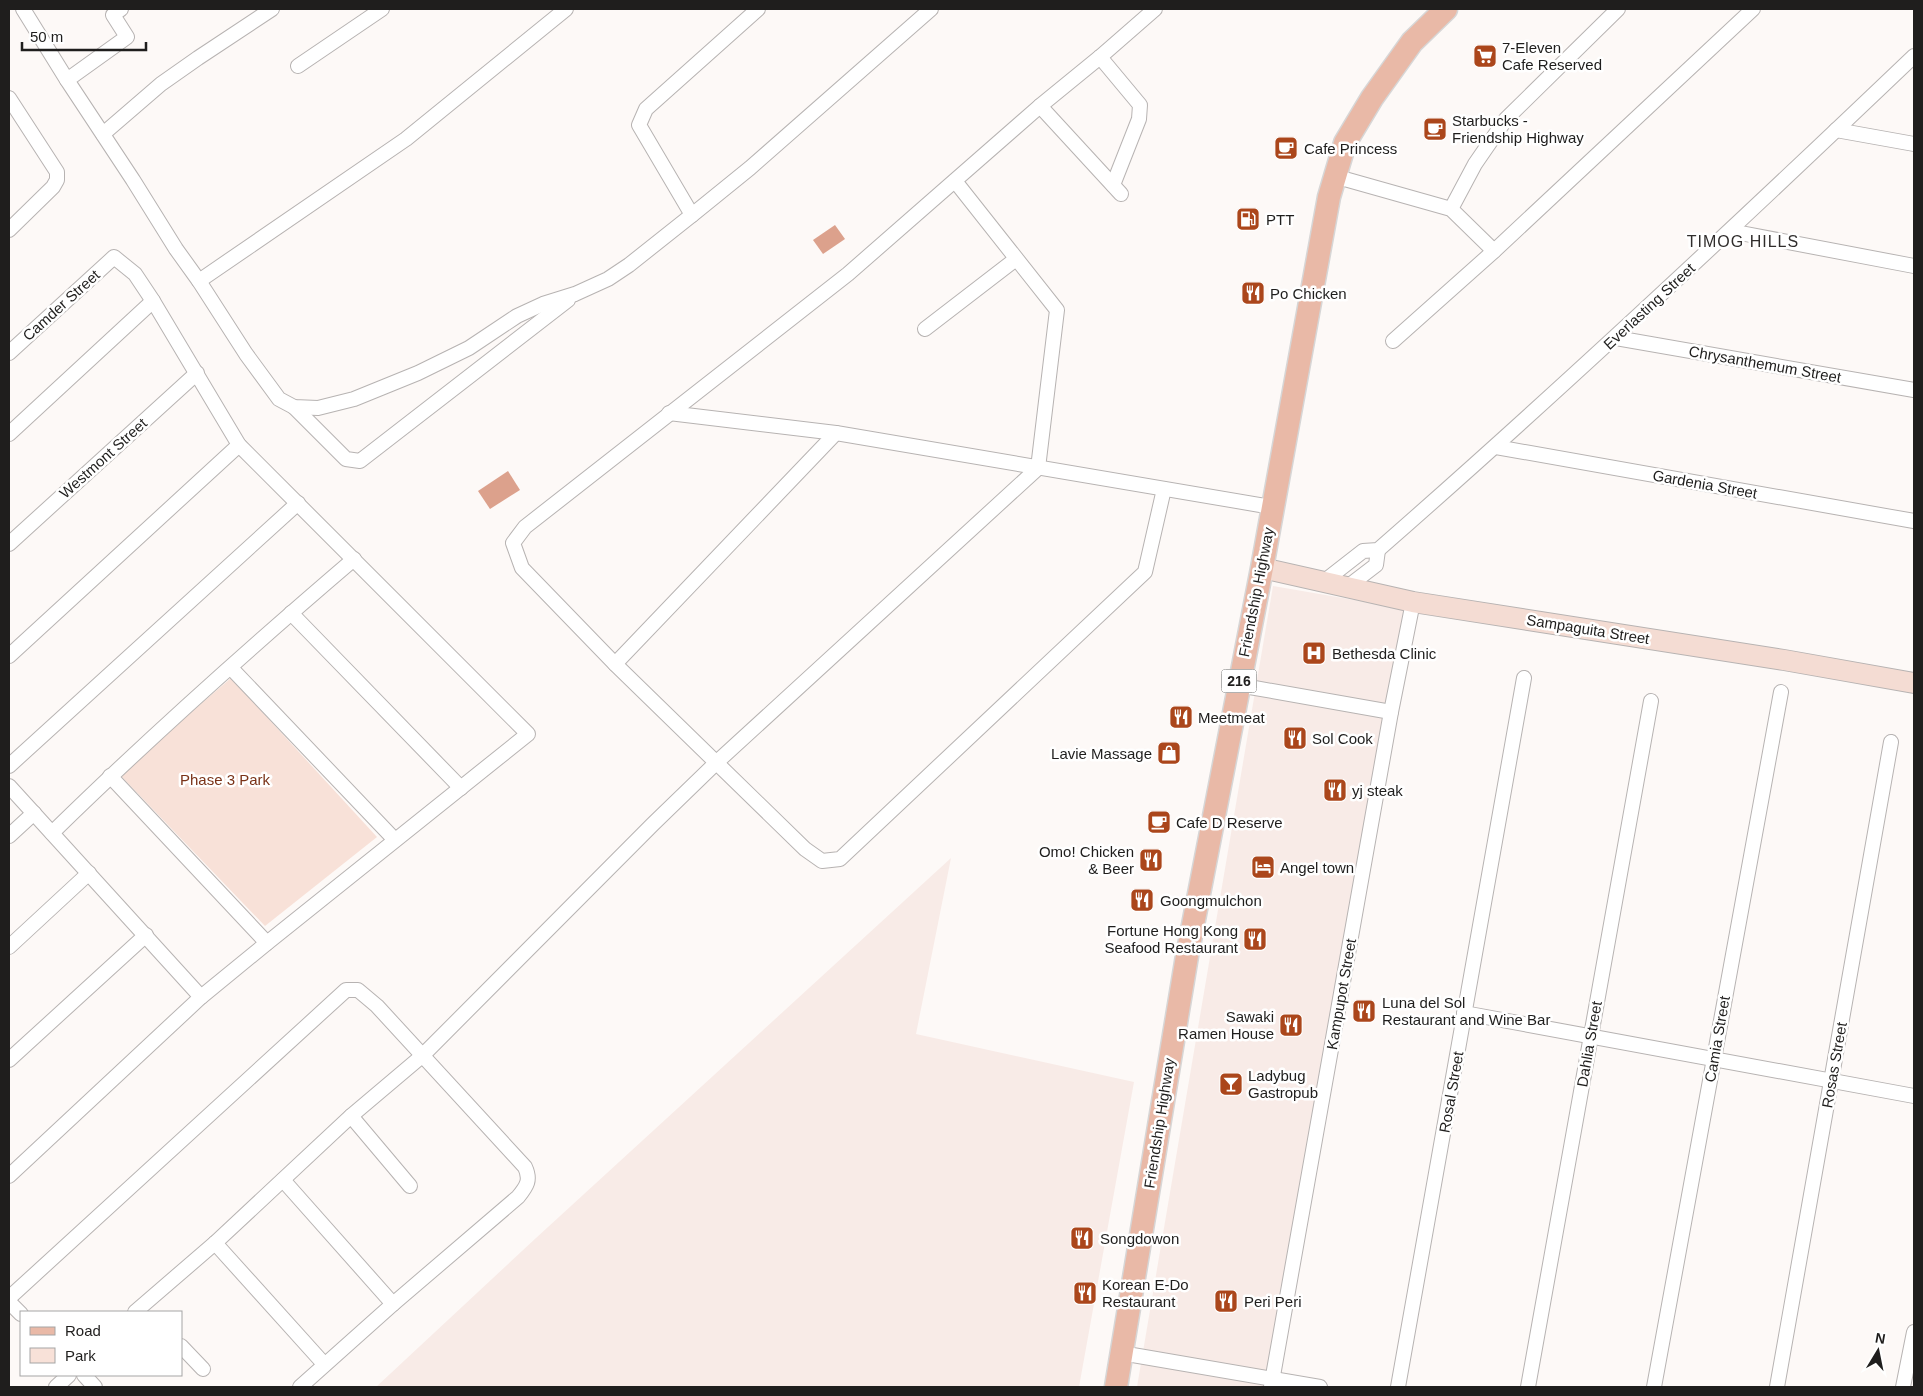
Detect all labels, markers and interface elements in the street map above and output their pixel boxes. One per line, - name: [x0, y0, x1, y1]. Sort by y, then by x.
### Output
- scale bar: [22, 20, 146, 52]
- text: 50 m: [30, 28, 63, 45]
- place label: 7-Eleven Cafe Reserved: [1502, 39, 1602, 73]
- supermarket icon: 7-Eleven Cafe Reserved: [1472, 43, 1498, 69]
- place label: Starbucks - Friendship Highway: [1452, 112, 1584, 146]
- cafe icon: Starbucks - Friendship Highway: [1422, 116, 1448, 142]
- cafe icon: Cafe Princess: [1273, 135, 1299, 161]
- place label: Cafe Princess: [1304, 140, 1397, 157]
- fuel station icon: PTT: [1235, 206, 1261, 232]
- place label: PTT: [1266, 211, 1294, 228]
- district label: TIMOG HILLS: [1687, 233, 1799, 250]
- street label: Everlasting Street: [1600, 259, 1699, 353]
- street label: Camder Street: [19, 265, 104, 344]
- restaurant icon: Po Chicken: [1240, 280, 1266, 306]
- place label: Po Chicken: [1270, 285, 1347, 302]
- street label: Chrysanthemum Street: [1688, 342, 1843, 386]
- street label: Westmont Street: [56, 414, 151, 502]
- street label: Gardenia Street: [1651, 466, 1759, 502]
- street label: Friendship Highway: [1235, 525, 1277, 658]
- street label: Sampaguita Street: [1525, 611, 1652, 647]
- hospital icon: Bethesda Clinic: [1301, 640, 1327, 666]
- place label: Bethesda Clinic: [1332, 645, 1437, 662]
- road number: 216: [1222, 669, 1256, 692]
- restaurant icon: Meetmeat: [1168, 704, 1194, 730]
- place label: Meetmeat: [1198, 709, 1266, 726]
- restaurant icon: Sol Cook: [1282, 725, 1308, 751]
- place label: Sol Cook: [1312, 730, 1373, 747]
- shop icon: Lavie Massage: [1156, 740, 1182, 766]
- place label: Lavie Massage: [1051, 745, 1152, 762]
- park label: Phase 3 Park: [180, 771, 271, 788]
- restaurant icon: yj steak: [1322, 777, 1348, 803]
- place label: yj steak: [1352, 782, 1403, 799]
- cafe icon: Cafe D Reserve: [1146, 809, 1172, 835]
- place label: Cafe D Reserve: [1176, 814, 1283, 831]
- place label: Omo! Chicken & Beer: [1039, 843, 1134, 877]
- restaurant icon: Omo! Chicken & Beer: [1138, 847, 1164, 873]
- hotel icon: Angel town: [1250, 854, 1276, 880]
- place label: Angel town: [1280, 859, 1354, 876]
- restaurant icon: Goongmulchon: [1129, 887, 1155, 913]
- place label: Goongmulchon: [1160, 892, 1262, 909]
- place label: Fortune Hong Kong Seafood Restaurant: [1105, 922, 1239, 956]
- restaurant icon: Fortune Hong Kong Seafood Restaurant: [1242, 926, 1268, 952]
- street label: Kampupot Street: [1323, 936, 1359, 1051]
- place label: Luna del Sol Restaurant and Wine Bar: [1382, 994, 1550, 1028]
- street label: Camia Street: [1701, 994, 1733, 1084]
- restaurant icon: Luna del Sol Restaurant and Wine Bar: [1351, 998, 1377, 1024]
- street label: Dahlia Street: [1573, 999, 1605, 1088]
- place label: Sawaki Ramen House: [1178, 1008, 1274, 1042]
- restaurant icon: Sawaki Ramen House: [1278, 1012, 1304, 1038]
- street label: Rosas Street: [1818, 1020, 1850, 1109]
- street label: Rosal Street: [1435, 1049, 1467, 1134]
- street label: Friendship Highway: [1140, 1056, 1178, 1189]
- place label: Ladybug Gastropub: [1248, 1067, 1318, 1101]
- bar icon: Ladybug Gastropub: [1218, 1071, 1244, 1097]
- restaurant icon: Songdowon: [1069, 1225, 1095, 1251]
- place label: Songdowon: [1100, 1230, 1179, 1247]
- place label: Korean E-Do Restaurant: [1102, 1276, 1189, 1310]
- restaurant icon: Korean E-Do Restaurant: [1072, 1280, 1098, 1306]
- restaurant icon: Peri Peri: [1213, 1288, 1239, 1314]
- place label: Peri Peri: [1244, 1293, 1302, 1310]
- legend: [20, 1311, 182, 1376]
- text: Road: [65, 1322, 101, 1339]
- north arrow: [1853, 1326, 1903, 1376]
- text: N: [1874, 1329, 1887, 1347]
- text: Park: [65, 1347, 96, 1364]

